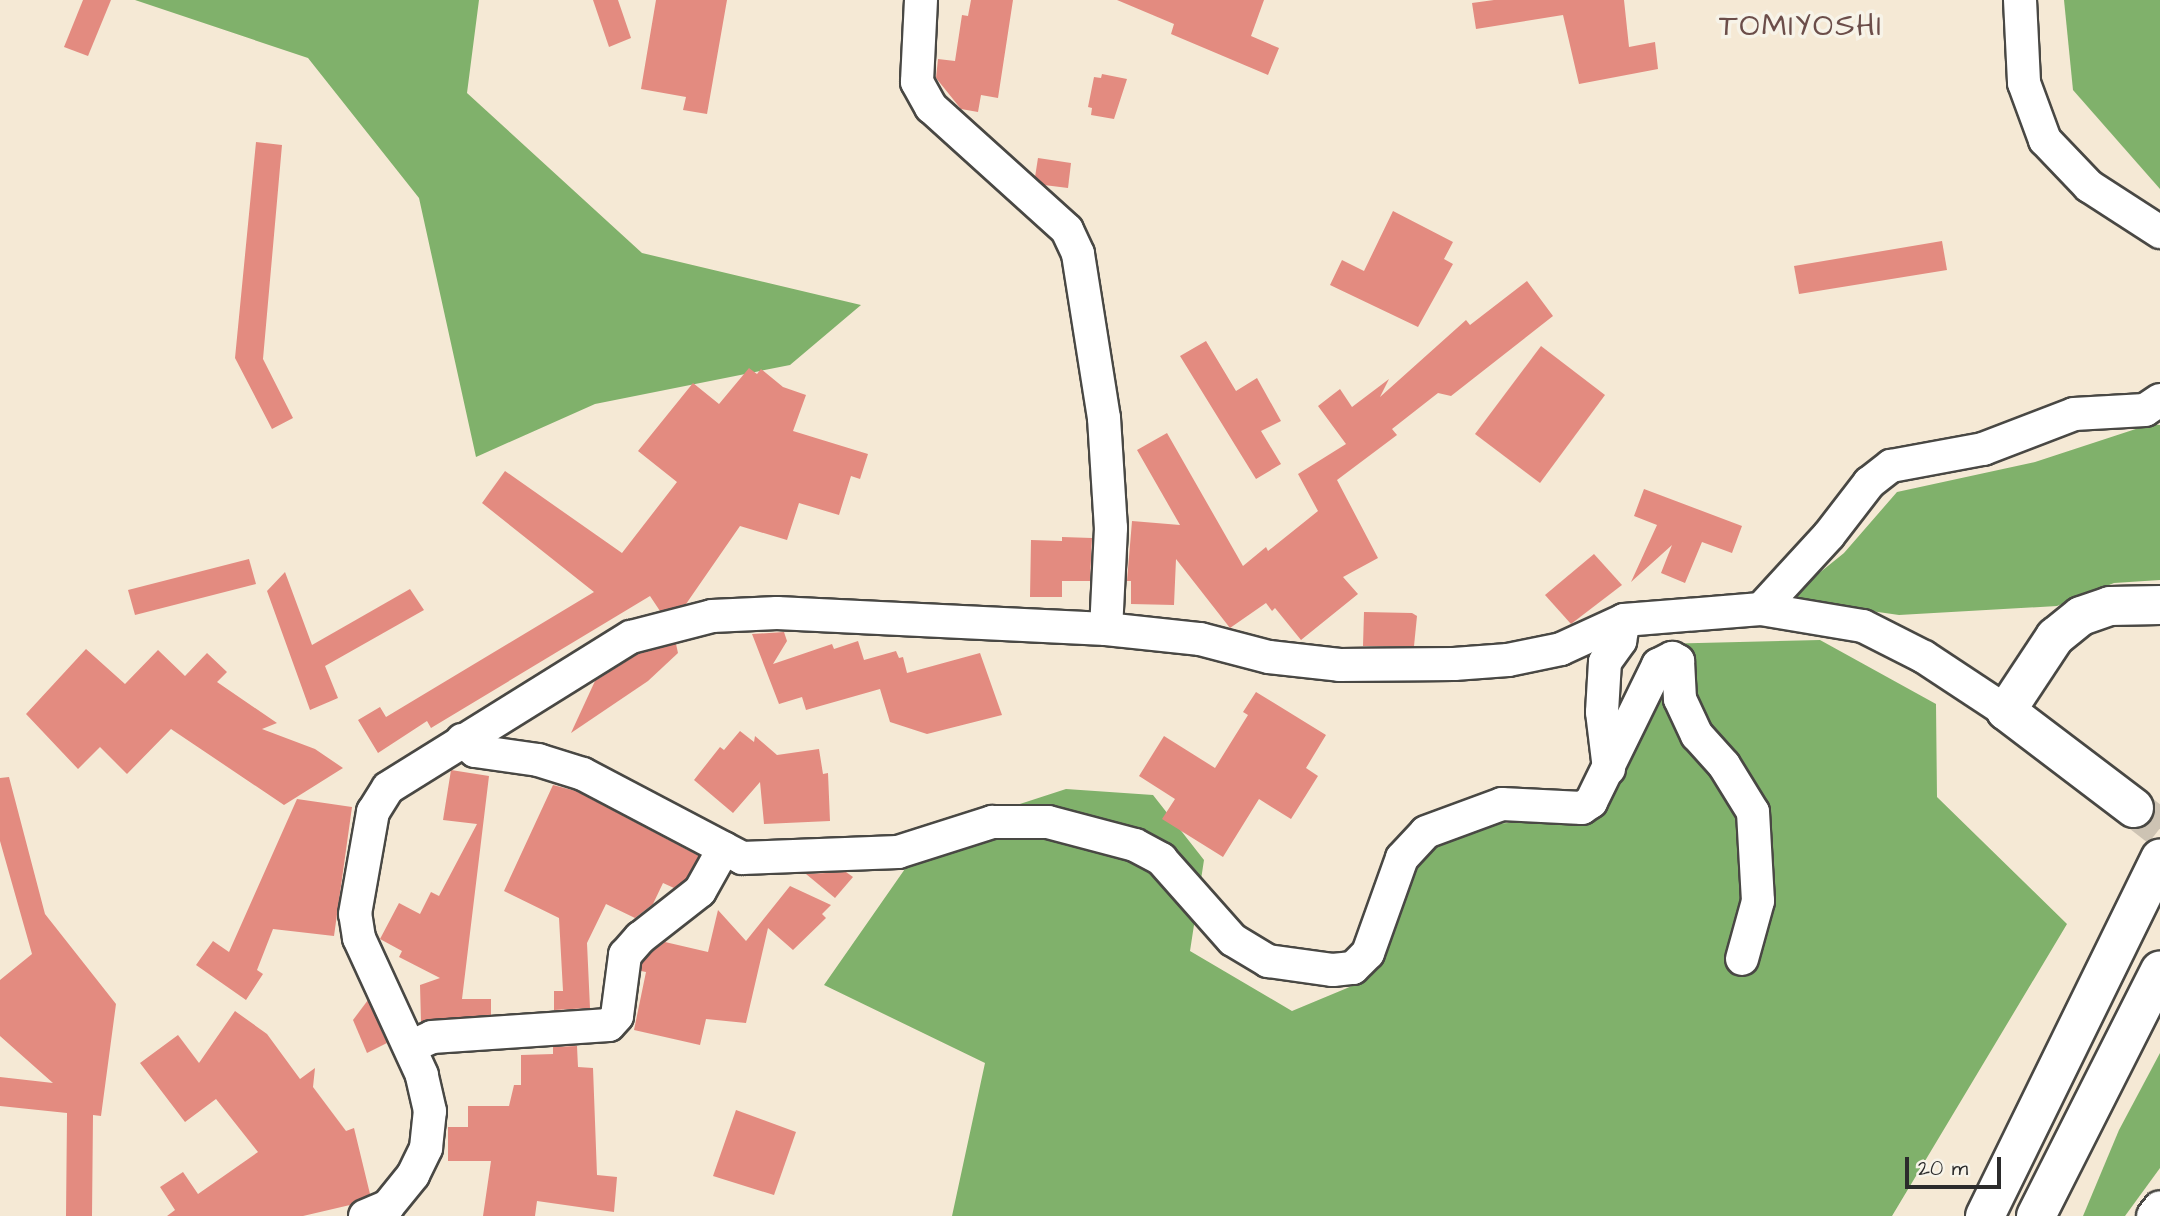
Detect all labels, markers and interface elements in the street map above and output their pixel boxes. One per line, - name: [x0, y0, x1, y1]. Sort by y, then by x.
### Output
- district label: TOMIYOSHI: [1720, 8, 1882, 44]
- scale bar: [1908, 1142, 2004, 1186]
- text: 20 m: [1918, 1154, 1968, 1183]

